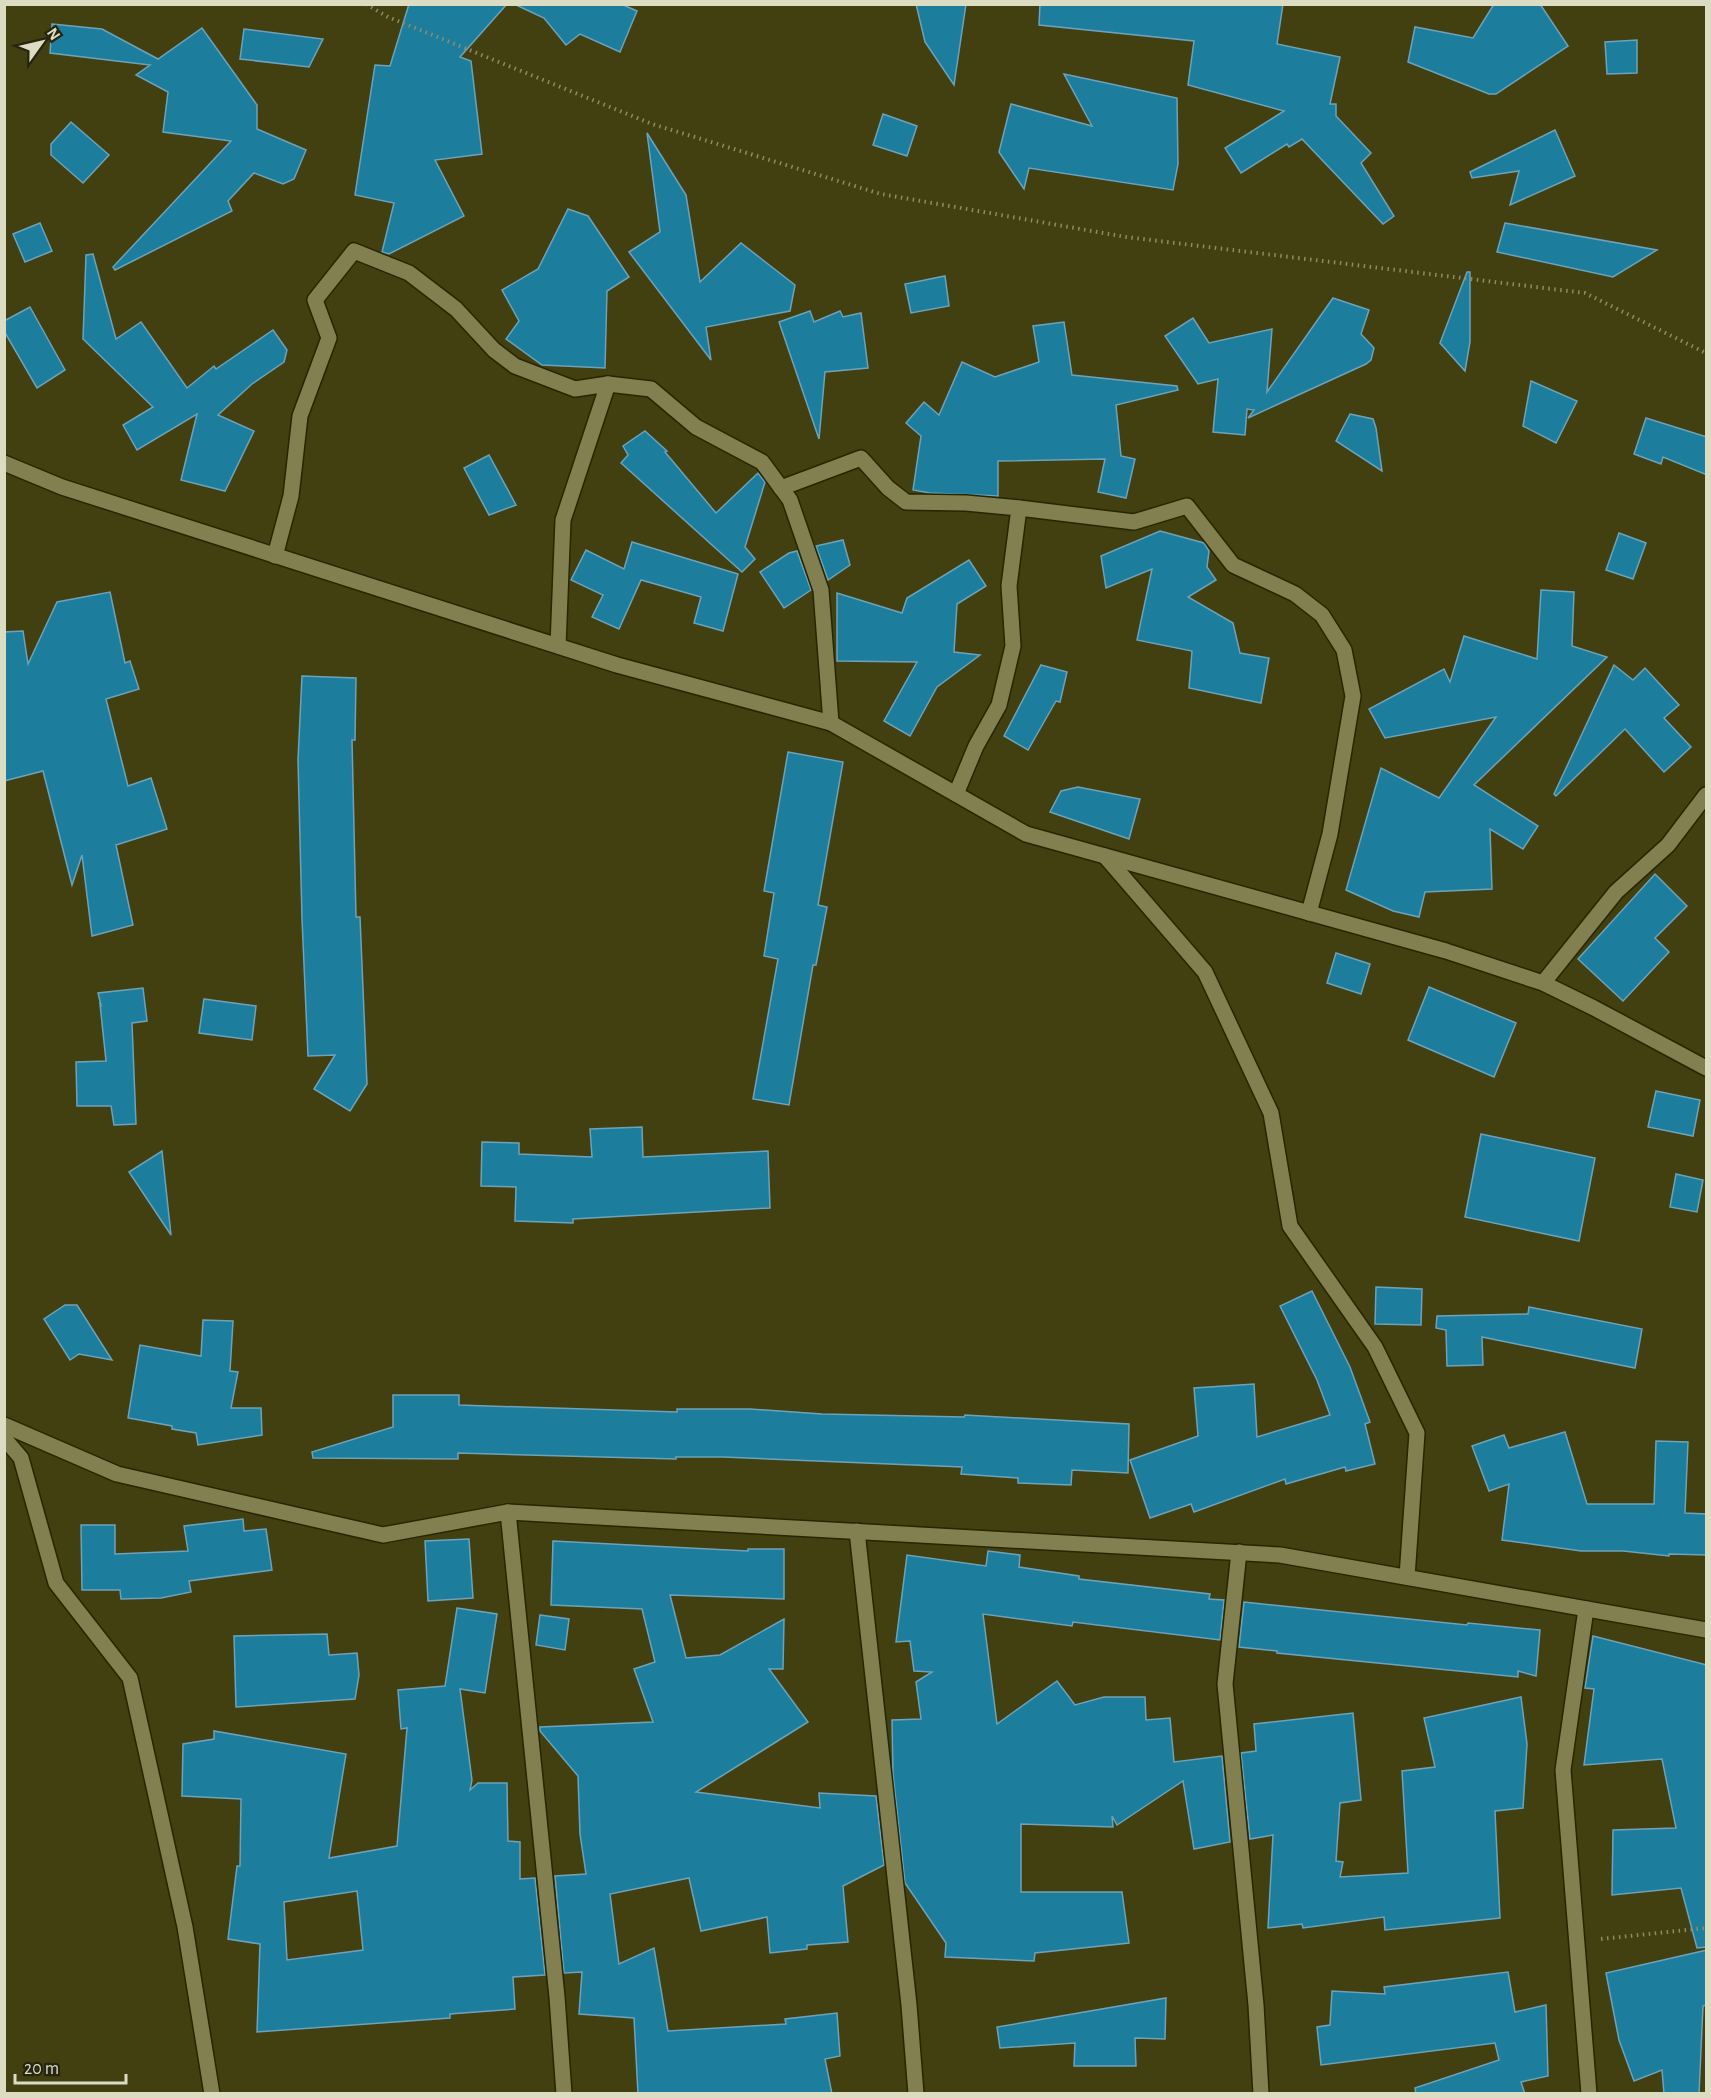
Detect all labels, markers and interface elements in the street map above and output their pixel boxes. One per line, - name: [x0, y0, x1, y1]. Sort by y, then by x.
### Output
- north arrow: [12, 12, 72, 72]
- text: N: [44, 25, 63, 43]
- scale bar: [15, 2047, 126, 2085]
- text: 20 m: [24, 2060, 59, 2078]

